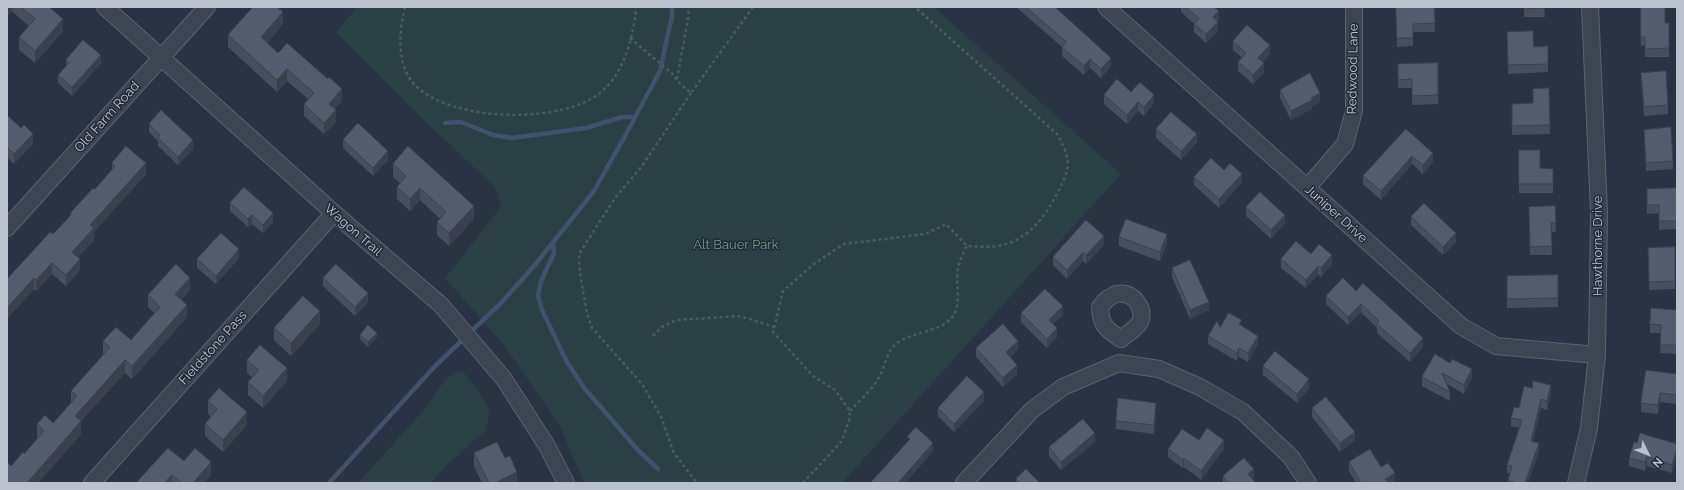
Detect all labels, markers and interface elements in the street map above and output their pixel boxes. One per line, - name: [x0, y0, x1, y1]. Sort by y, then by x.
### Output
- street label: Redwood Lane: [1344, 23, 1362, 115]
- street label: Old Farm Road: [71, 78, 143, 156]
- street label: Juniper Drive: [1301, 182, 1371, 246]
- street label: Hawthorne Drive: [1590, 196, 1606, 296]
- street label: Wagon Trail: [321, 201, 385, 259]
- park label: Alt Bauer Park: [693, 237, 779, 253]
- street label: Fieldstone Pass: [176, 308, 250, 388]
- north arrow: [1628, 434, 1668, 474]
- text: N: [1650, 455, 1665, 470]

